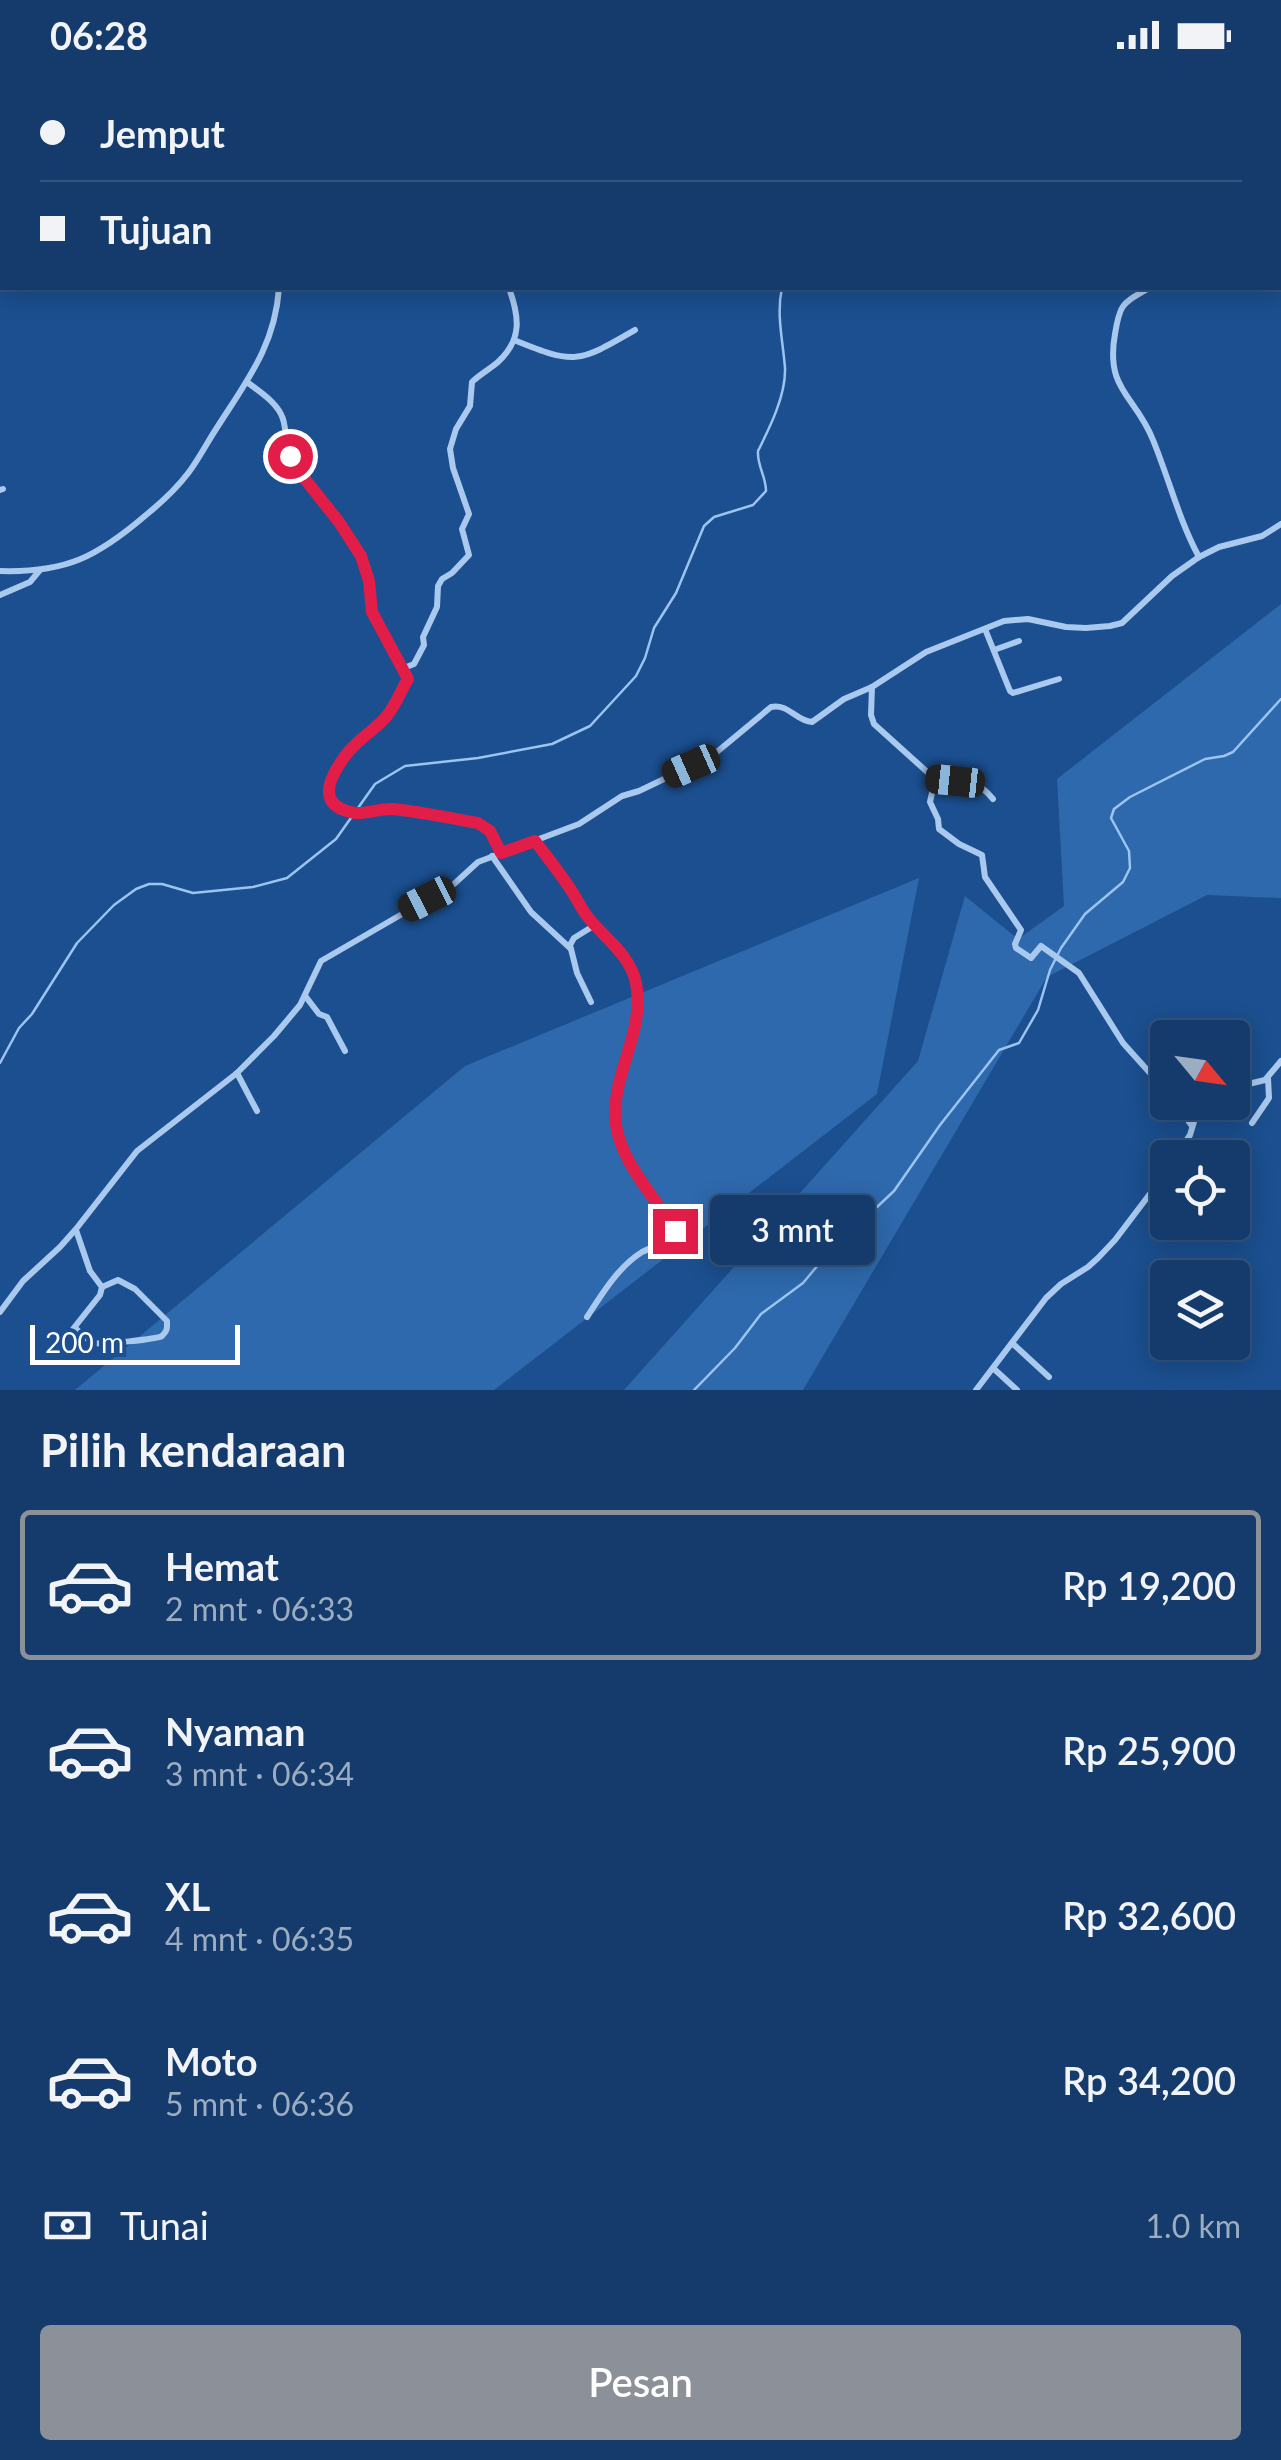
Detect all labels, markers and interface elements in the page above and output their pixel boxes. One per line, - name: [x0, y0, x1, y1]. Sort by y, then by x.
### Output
- text: 06:28: [50, 12, 148, 58]
- text: Jemput: [100, 110, 225, 156]
- text: Tujuan: [100, 206, 213, 252]
- route start: [268, 434, 313, 479]
- car: [657, 740, 725, 792]
- car: [924, 763, 986, 799]
- car: [393, 872, 461, 926]
- north arrow: [1150, 1020, 1250, 1120]
- map controls: [1150, 1020, 1250, 1360]
- button: locate: [1150, 1140, 1250, 1240]
- callout: 3 mnt: [710, 1196, 875, 1266]
- route end: [653, 1209, 698, 1254]
- text: 3 mnt: [751, 1210, 834, 1249]
- button: layers: [1150, 1260, 1250, 1360]
- scale bar: [30, 1320, 240, 1364]
- text: 200 m: [45, 1325, 124, 1359]
- text: Pilih kendaraan: [40, 1423, 346, 1477]
- icon: car: [45, 1540, 135, 1630]
- text: Hemat: [165, 1543, 279, 1589]
- text: Rp 19,200: [1062, 1562, 1236, 1608]
- text: 2 mnt · 06:33: [165, 1589, 354, 1628]
- icon: car: [45, 1705, 135, 1795]
- text: Nyaman: [165, 1708, 305, 1754]
- text: Rp 25,900: [1062, 1727, 1236, 1773]
- text: 3 mnt · 06:34: [165, 1754, 354, 1793]
- icon: car: [45, 1870, 135, 1960]
- text: XL: [165, 1873, 210, 1919]
- text: Rp 32,600: [1062, 1892, 1236, 1938]
- text: 4 mnt · 06:35: [165, 1919, 354, 1958]
- icon: car: [45, 2035, 135, 2125]
- text: Moto: [165, 2038, 258, 2084]
- text: Rp 34,200: [1062, 2057, 1236, 2103]
- text: 5 mnt · 06:36: [165, 2084, 354, 2123]
- icon: cash: [40, 2198, 95, 2253]
- text: Tunai: [120, 2202, 209, 2248]
- text: 1.0 km: [1146, 2206, 1241, 2245]
- button: Pesan: [40, 2325, 1241, 2440]

